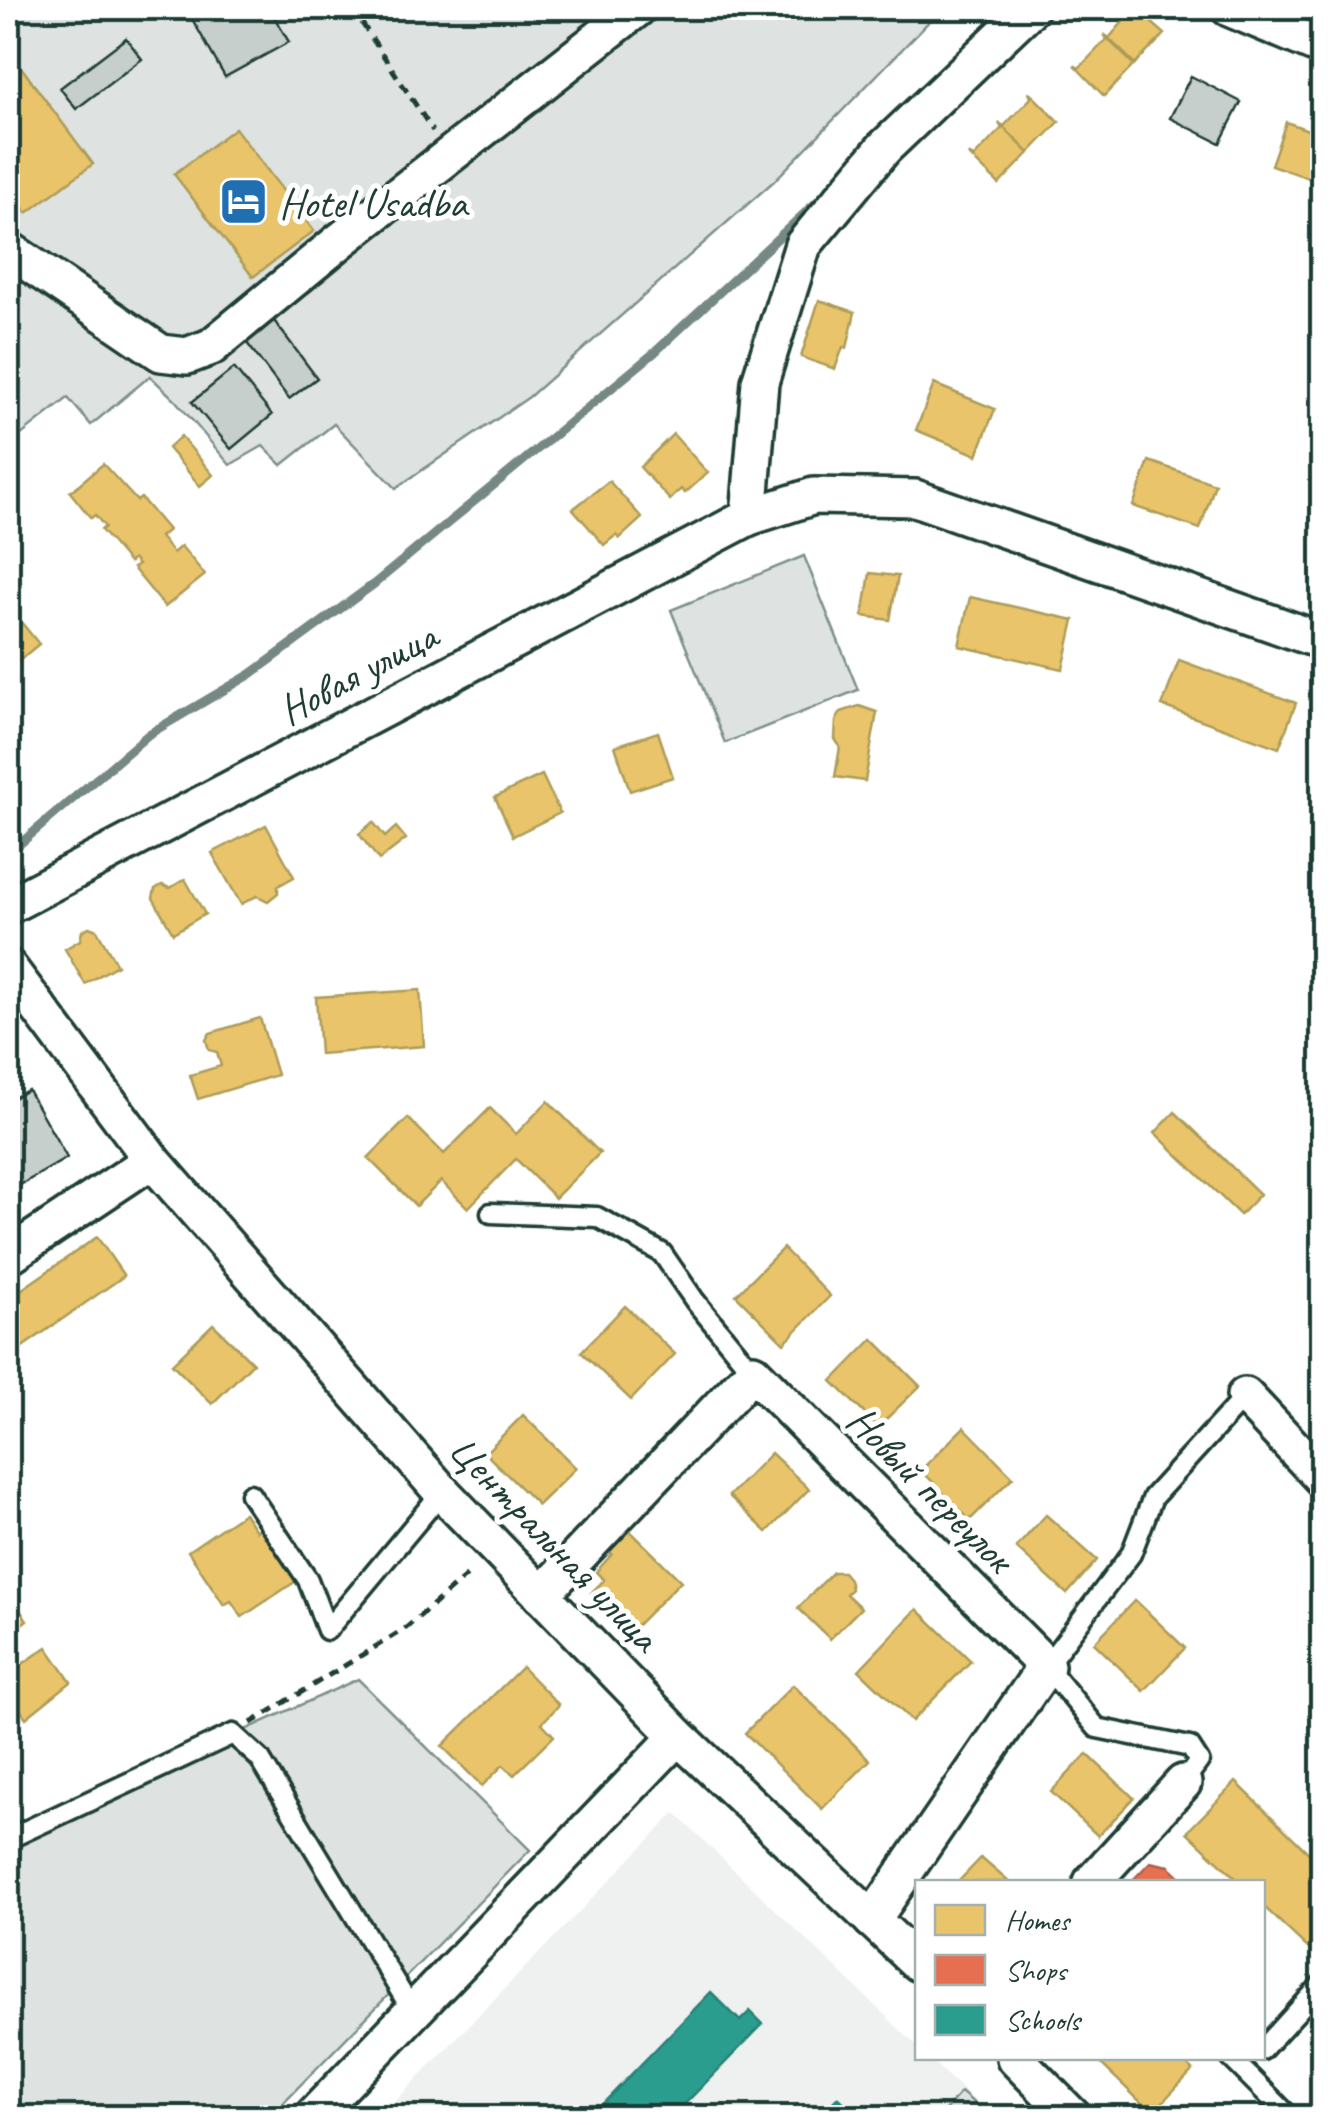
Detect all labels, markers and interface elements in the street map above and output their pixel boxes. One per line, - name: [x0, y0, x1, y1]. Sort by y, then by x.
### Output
- hotel icon: Hotel Usadba: [218, 176, 270, 228]
- place label: Hotel Usadba: [279, 177, 470, 230]
- street label: Новая улица: [269, 608, 449, 737]
- street label: Новый переулок: [835, 1394, 1027, 1586]
- street label: Центральная улица: [437, 1423, 673, 1665]
- legend: [915, 1880, 1265, 2060]
- text: Homes: [1005, 1901, 1072, 1939]
- text: Shops: [1005, 1951, 1069, 1989]
- text: Schools: [1005, 2001, 1083, 2039]

